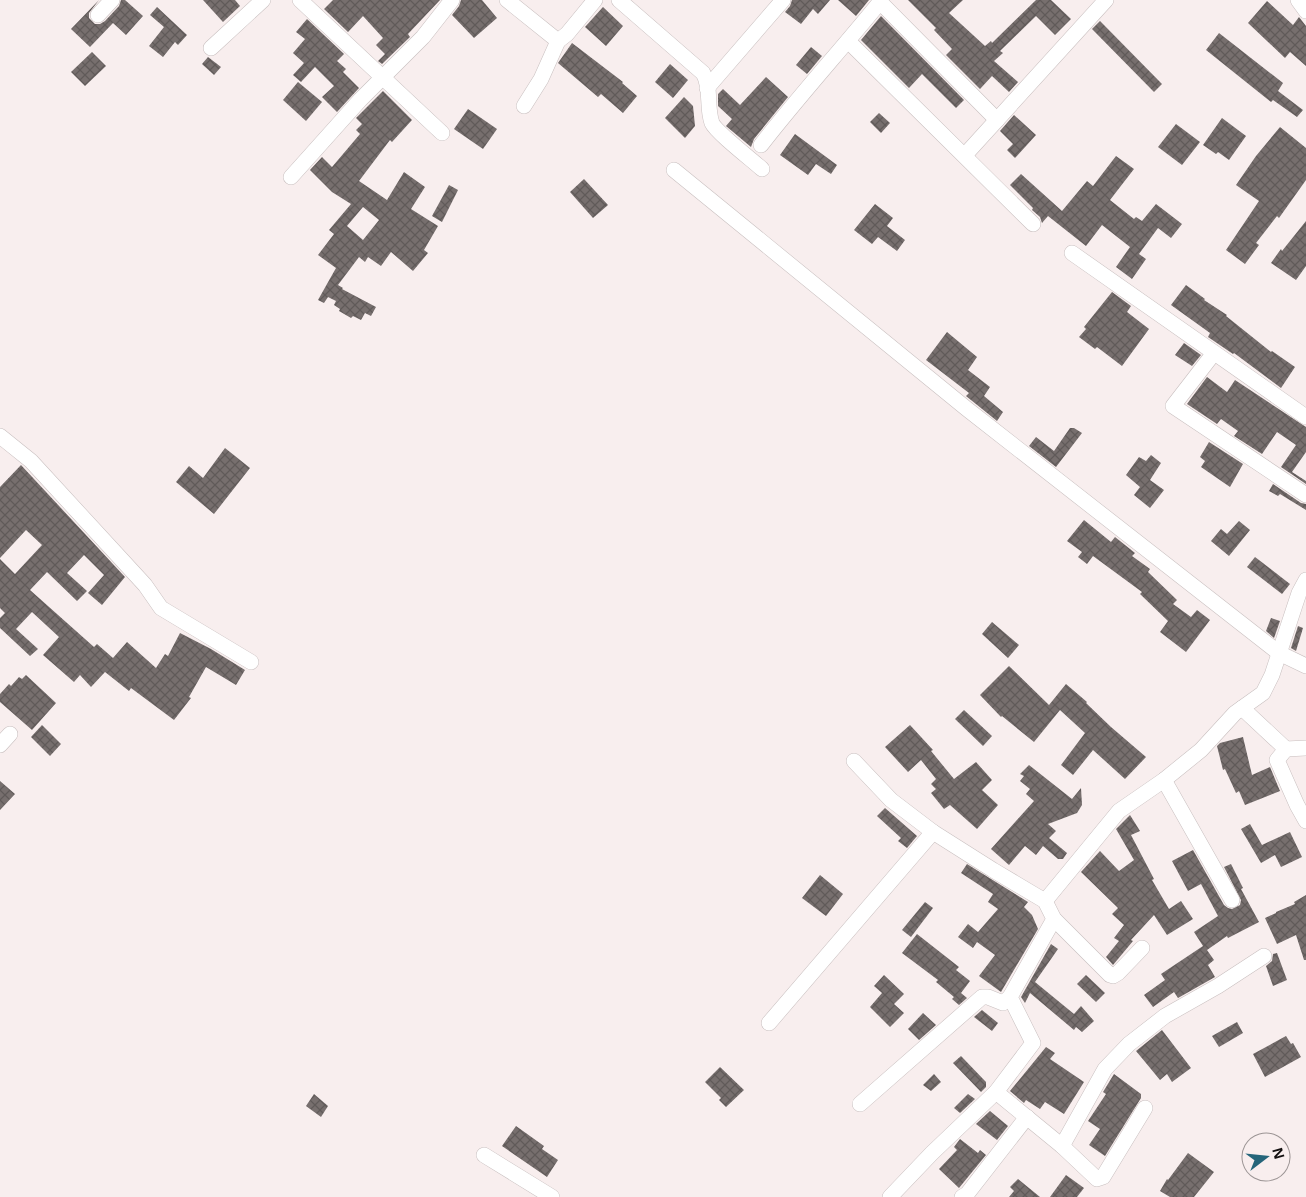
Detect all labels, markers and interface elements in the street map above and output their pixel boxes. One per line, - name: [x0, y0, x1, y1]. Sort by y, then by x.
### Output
- north arrow: [1241, 1132, 1291, 1182]
- text: N: [1268, 1145, 1290, 1161]

